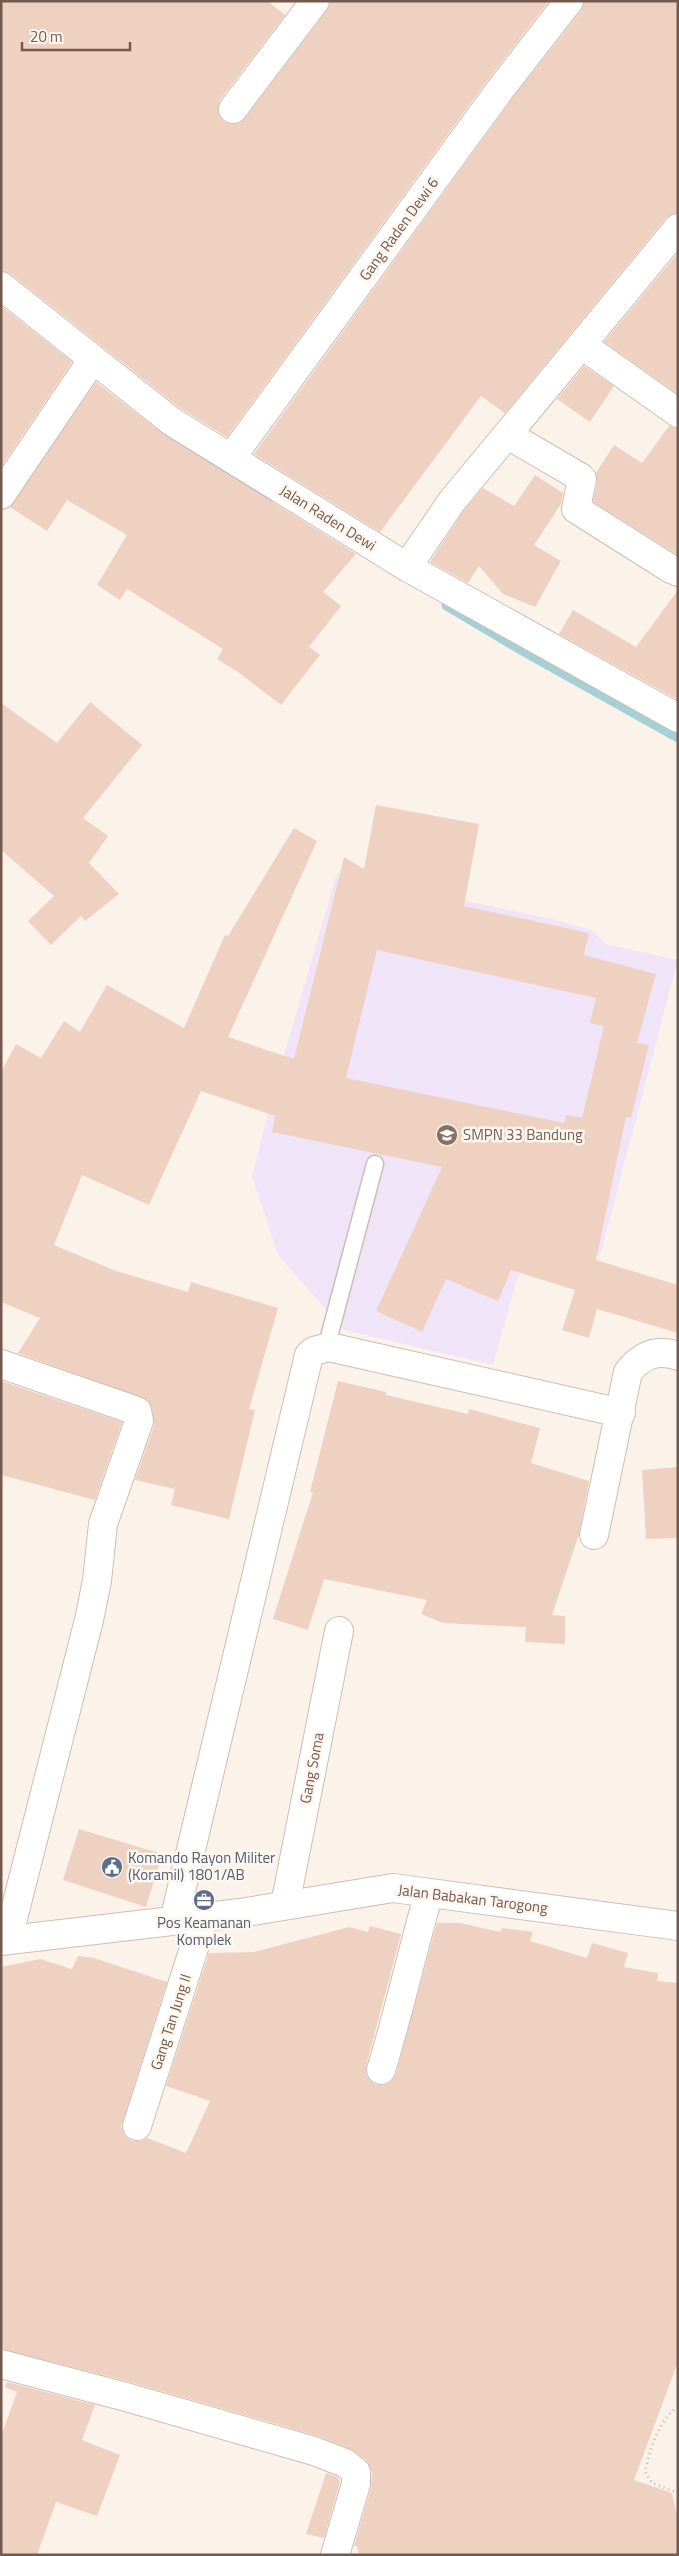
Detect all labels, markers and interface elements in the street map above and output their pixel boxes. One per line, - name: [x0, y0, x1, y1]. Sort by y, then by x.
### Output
- scale bar: [22, 20, 130, 52]
- text: 20 m: [30, 25, 63, 48]
- street label: Gang Raden Dewi 6: [353, 172, 444, 285]
- street label: Jalan Raden Dewi: [276, 479, 381, 556]
- school or university icon: SMPN 33 Bandung: [435, 1123, 459, 1147]
- place label: SMPN 33 Bandung: [463, 1123, 583, 1146]
- street label: Gang Soma: [293, 1730, 330, 1805]
- place label: Komando Rayon Militer (Koramil) 1801/AB: [128, 1846, 275, 1886]
- public building icon: Komando Rayon Militer (Koramil) 1801/AB: [100, 1855, 124, 1879]
- street label: Jalan Babakan Tarogong: [397, 1878, 550, 1919]
- office icon: Pos Keamanan Komplek: [192, 1888, 216, 1912]
- place label: Pos Keamanan Komplek: [157, 1911, 251, 1951]
- street label: Gang Tan Jung II: [144, 1971, 197, 2073]

